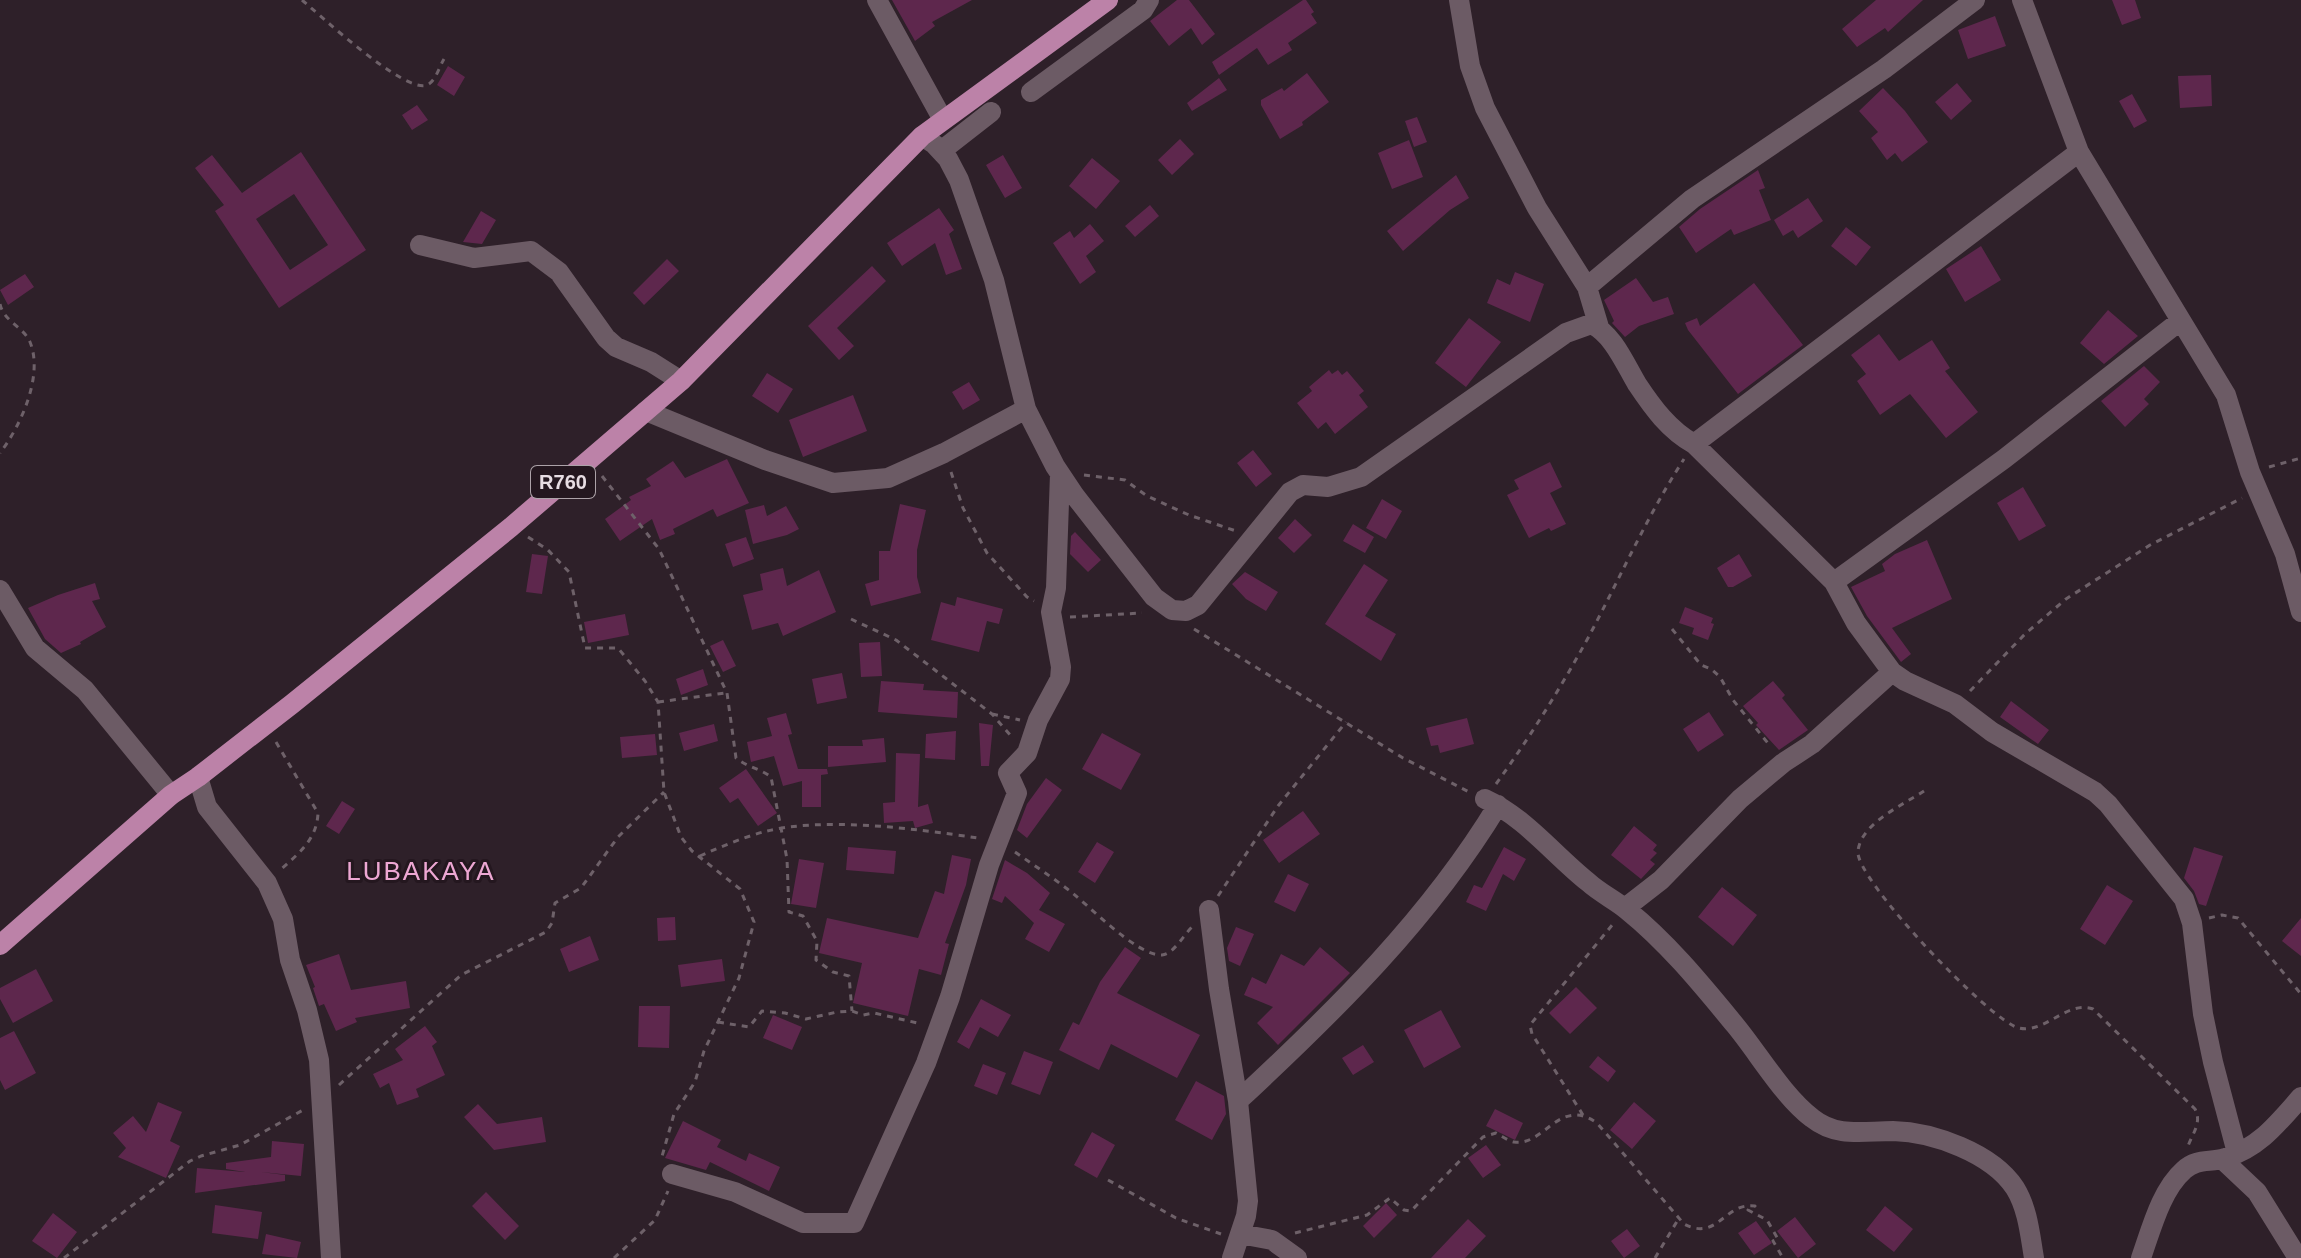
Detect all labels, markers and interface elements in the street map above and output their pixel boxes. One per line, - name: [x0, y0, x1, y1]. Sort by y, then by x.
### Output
- road number: R760: [531, 466, 595, 498]
- district label: LUBAKAYA: [346, 856, 496, 886]

